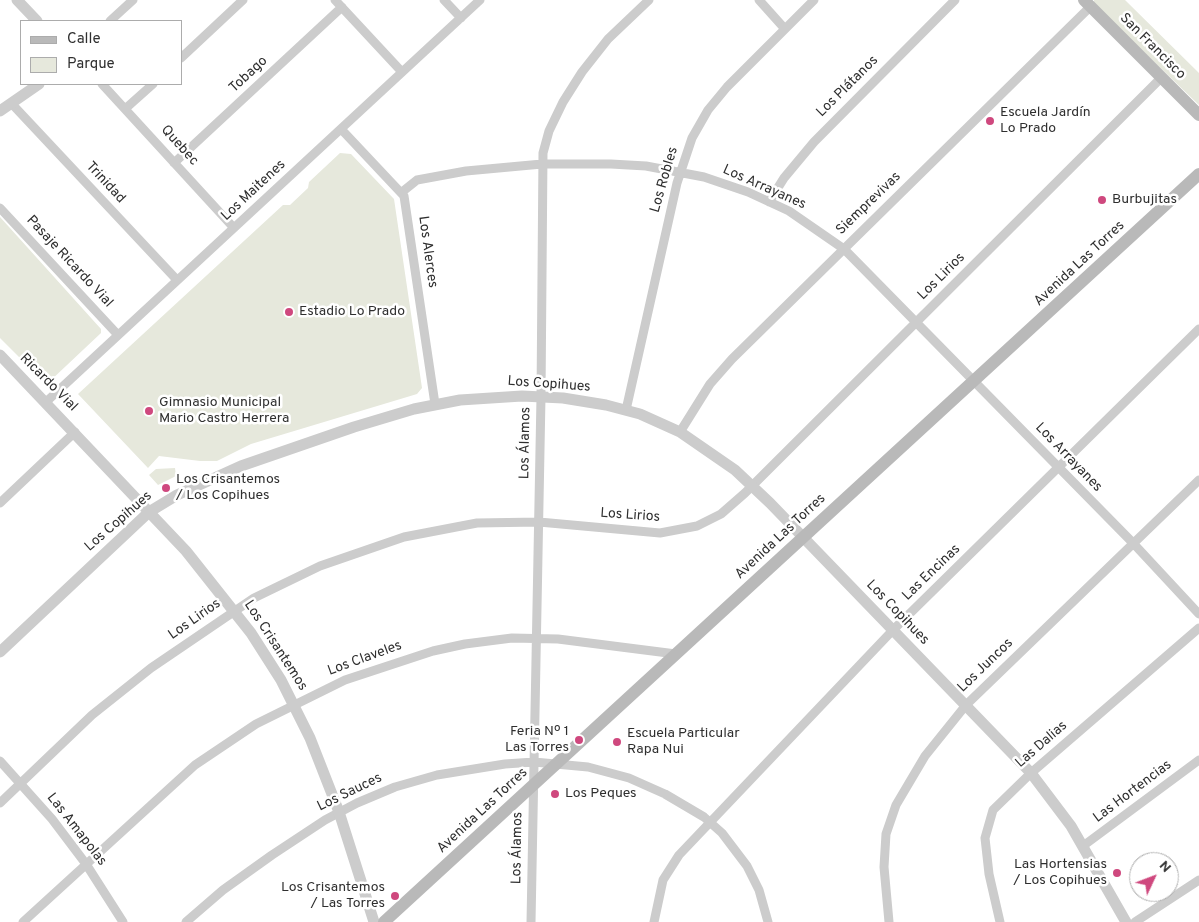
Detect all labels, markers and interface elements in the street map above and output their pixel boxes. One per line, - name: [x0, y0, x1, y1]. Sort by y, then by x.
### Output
- street label: San Francisco: [1115, 10, 1189, 84]
- legend: [20, 20, 182, 85]
- text: Calle: [67, 30, 101, 49]
- street label: Tobago: [226, 53, 272, 97]
- street label: Los Plátanos: [814, 53, 882, 121]
- text: Parque: [67, 55, 115, 74]
- place label: Escuela Jardín Lo Prado: [1000, 105, 1091, 138]
- marker: Escuela Jardín Lo Prado: [984, 115, 996, 127]
- street label: Quebec: [157, 122, 201, 170]
- street label: Los Robles: [648, 145, 682, 215]
- street label: Los Maitenes: [218, 157, 290, 225]
- street label: Trinidad: [82, 159, 128, 207]
- street label: Los Arrayanes: [720, 162, 808, 214]
- street label: Siemprevivas: [833, 169, 905, 239]
- place label: Burbujitas: [1112, 192, 1177, 208]
- marker: Burbujitas: [1096, 194, 1108, 206]
- street label: Pasaje Ricardo Vial: [22, 213, 116, 311]
- street label: Los Alerces: [414, 215, 440, 289]
- street label: Avenida Las Torres: [1031, 218, 1129, 310]
- street label: Los Lirios: [915, 250, 969, 304]
- place label: Estadio Lo Prado: [299, 304, 405, 320]
- marker: Estadio Lo Prado: [283, 306, 295, 318]
- street label: Ricardo Vial: [16, 351, 80, 415]
- street label: Los Copihues: [507, 374, 591, 396]
- place label: Gimnasio Municipal Mario Castro Herrera: [159, 395, 289, 428]
- marker: Gimnasio Municipal Mario Castro Herrera: [143, 405, 155, 417]
- street label: Los Álamos: [517, 407, 535, 479]
- street label: Los Arrayanes: [1031, 420, 1105, 496]
- place label: Los Crisantemos / Los Copihues: [176, 472, 280, 504]
- marker: Los Crisantemos / Los Copihues: [160, 482, 172, 494]
- street label: Los Copihues: [82, 488, 156, 556]
- street label: Avenida Las Torres: [732, 491, 830, 583]
- street label: Los Lirios: [600, 506, 660, 526]
- street label: Las Encinas: [900, 541, 964, 605]
- street label: Los Copihues: [862, 577, 932, 649]
- street label: Los Lirios: [166, 596, 224, 644]
- street label: Los Crisantemos: [240, 598, 310, 694]
- street label: Los Juncos: [955, 635, 1017, 697]
- street label: Los Claveles: [326, 638, 404, 680]
- street label: Las Dalias: [1013, 718, 1071, 772]
- place label: Feria Nº 1 Las Torres: [505, 724, 569, 756]
- place label: Escuela Particular Rapa Nui: [627, 726, 740, 759]
- marker: Feria Nº 1 Las Torres: [573, 734, 585, 746]
- marker: Escuela Particular Rapa Nui: [611, 736, 623, 748]
- street label: Las Hortencias: [1091, 757, 1175, 827]
- street label: Avenida Las Torres: [434, 765, 532, 857]
- street label: Los Sauces: [315, 770, 385, 816]
- place label: Los Peques: [565, 786, 637, 802]
- marker: Los Peques: [549, 788, 561, 800]
- street label: Las Amapolas: [42, 790, 110, 870]
- street label: Los Álamos: [509, 812, 527, 884]
- north arrow: [1129, 852, 1179, 902]
- place label: Las Hortensias / Los Copihues: [1014, 857, 1107, 890]
- text: N: [1155, 858, 1174, 877]
- marker: Las Hortensias / Los Copihues: [1111, 867, 1123, 879]
- place label: Los Crisantemos / Las Torres: [281, 880, 385, 912]
- marker: Los Crisantemos / Las Torres: [389, 890, 401, 902]

